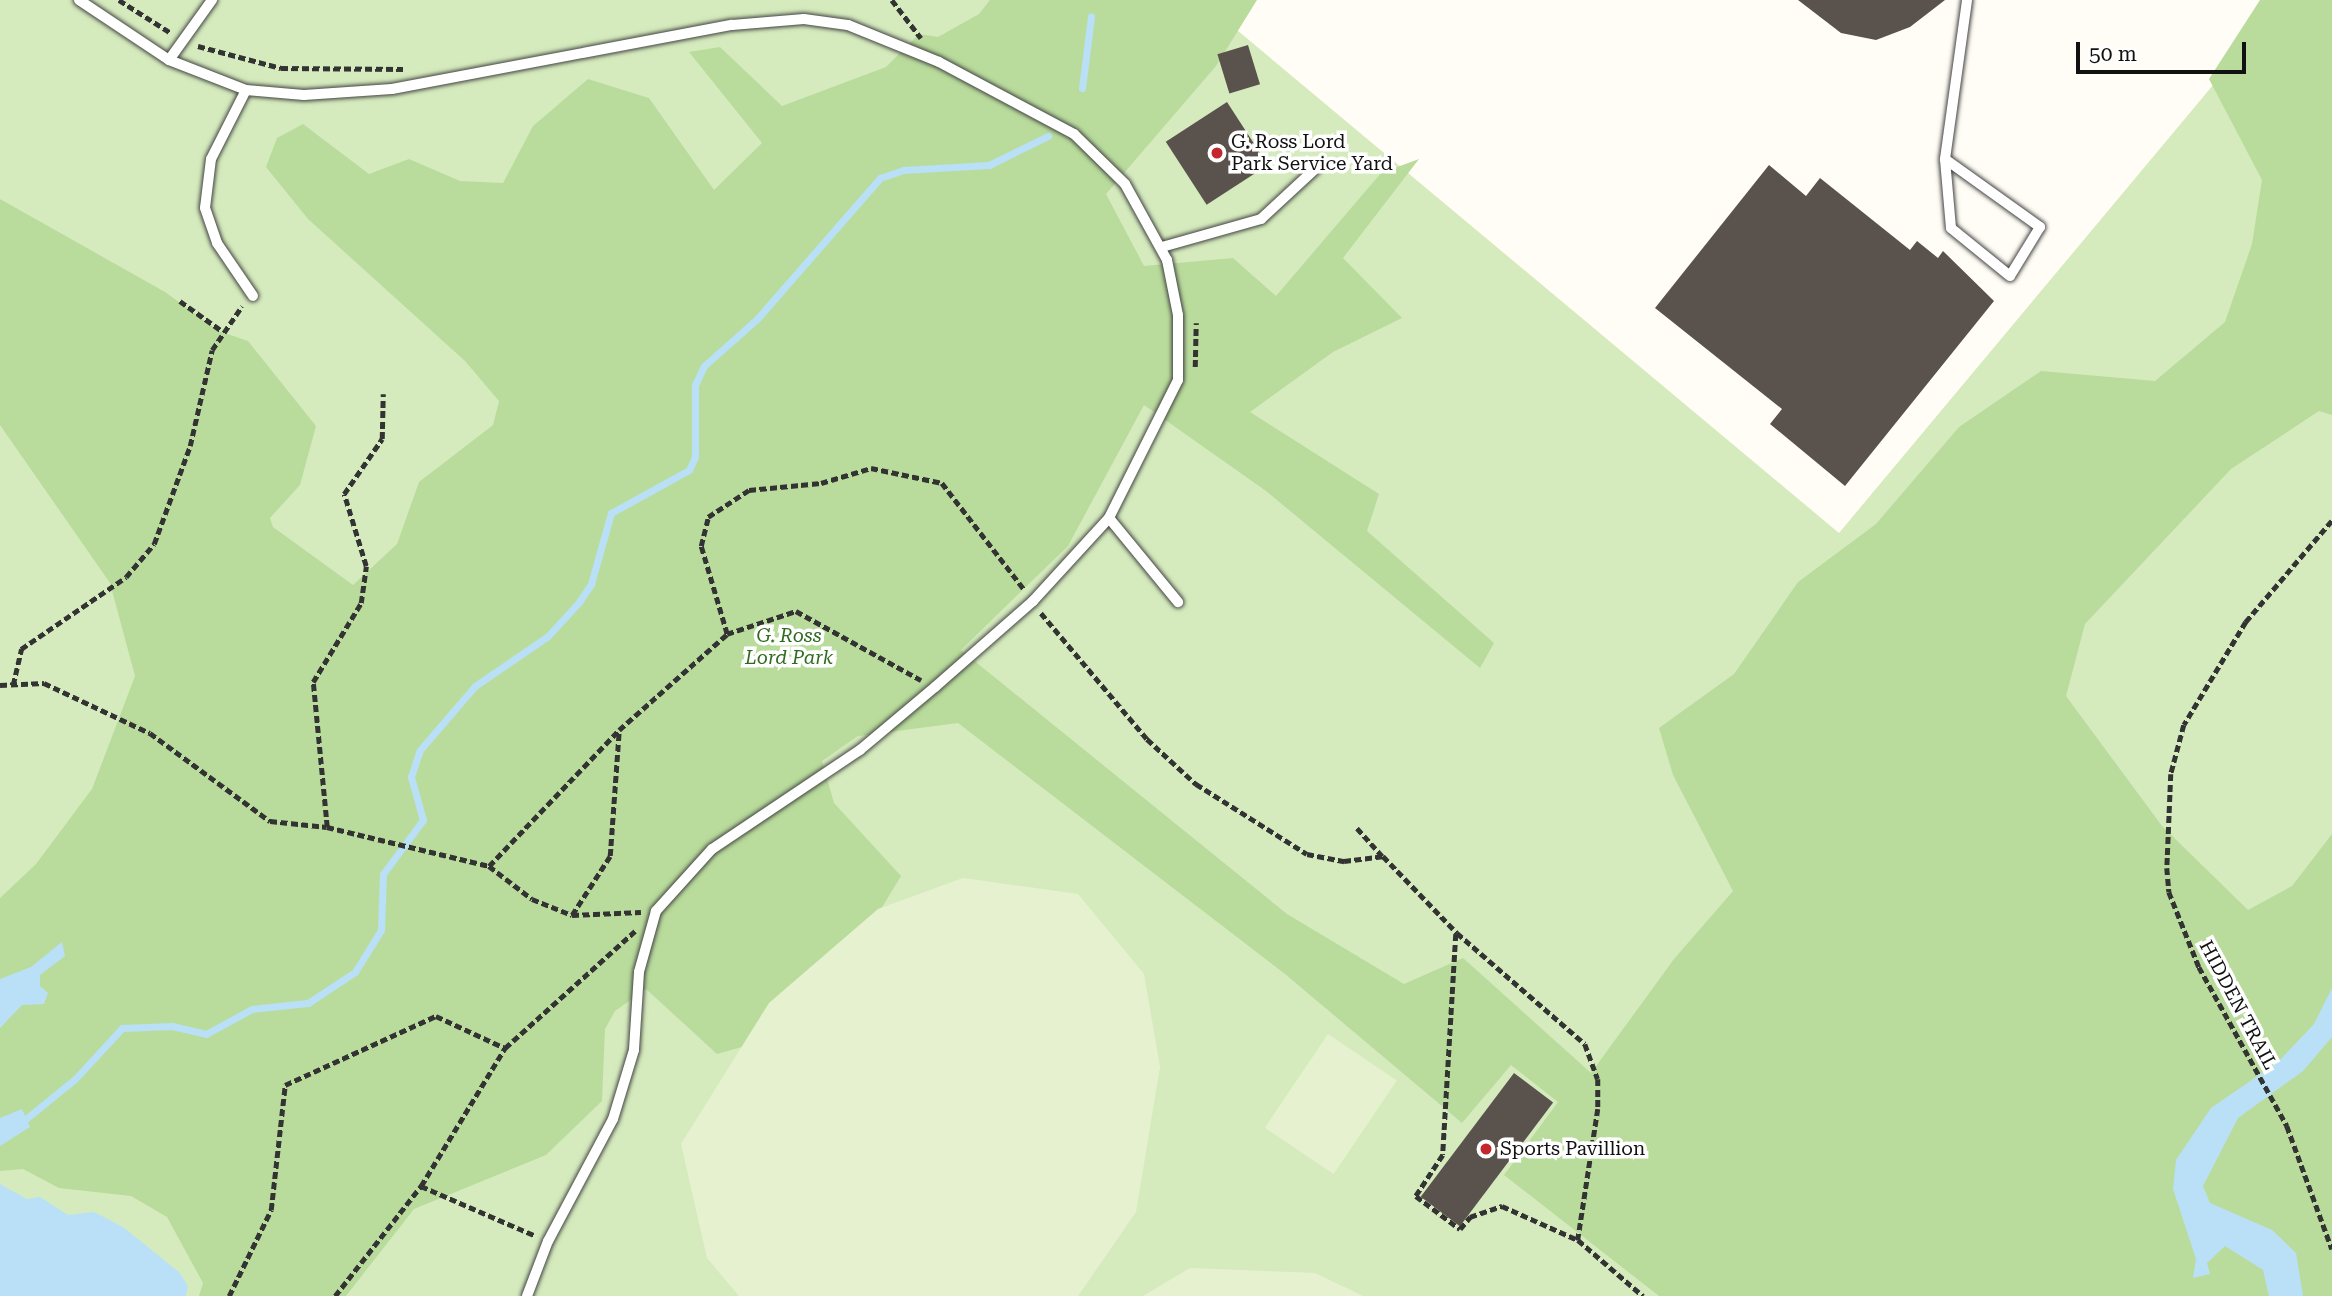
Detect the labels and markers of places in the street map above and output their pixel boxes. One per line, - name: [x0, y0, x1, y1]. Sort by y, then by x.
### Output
- place label: G. Ross Lord Park Service Yard: [1231, 131, 1393, 175]
- marker: G. Ross Lord Park Service Yard: [1209, 145, 1225, 161]
- place label: Sports Pavillion: [1500, 1138, 1645, 1160]
- marker: Sports Pavillion: [1478, 1141, 1494, 1157]

